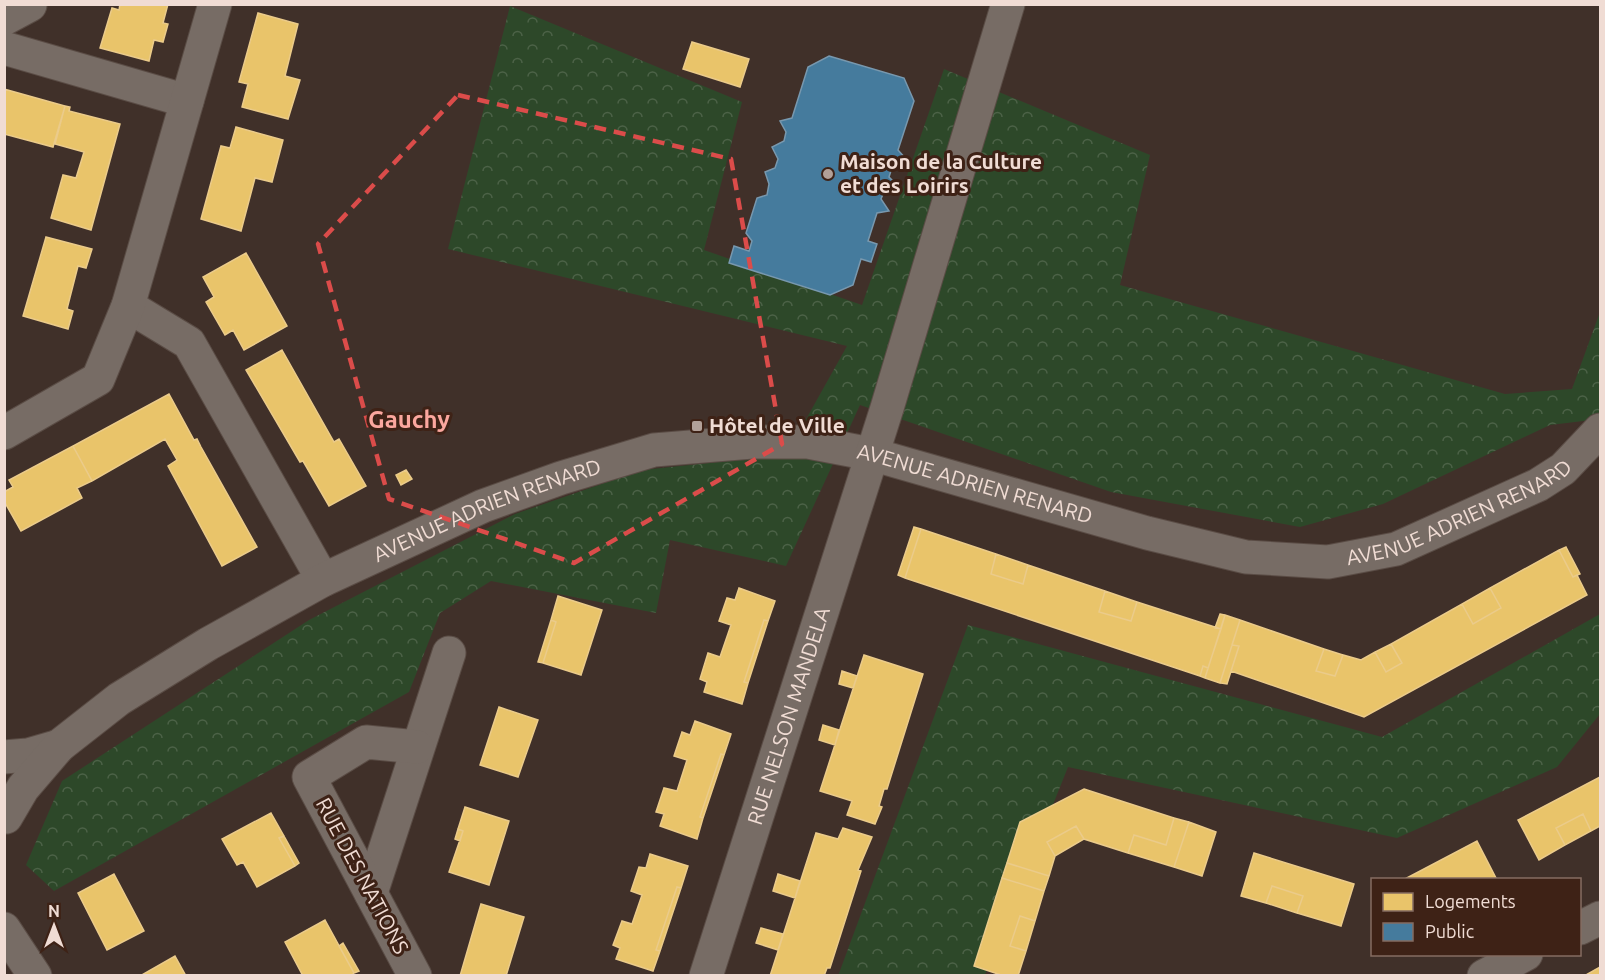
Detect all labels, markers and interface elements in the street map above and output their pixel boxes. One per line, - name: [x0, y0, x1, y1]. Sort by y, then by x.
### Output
- place label: Maison de la Culture et des Loirirs: [840, 149, 1042, 197]
- marker: Maison de la Culture et des Loirirs: [821, 167, 835, 181]
- district label: Gauchy: [368, 406, 450, 433]
- place label: Hôtel de Ville: [709, 413, 845, 437]
- marker: Hôtel de Ville: [690, 419, 704, 433]
- street label: AVENUE ADRIEN RENARD: [855, 439, 1095, 528]
- street label: AVENUE ADRIEN RENARD: [369, 454, 604, 566]
- street label: AVENUE ADRIEN RENARD: [1344, 454, 1576, 569]
- street label: RUE NELSON MANDELA: [742, 603, 834, 828]
- street label: RUE DES NATIONS: [312, 793, 414, 958]
- legend: [1371, 878, 1581, 956]
- text: Logements: [1425, 891, 1516, 911]
- north arrow: [24, 896, 84, 956]
- text: N: [48, 902, 60, 920]
- text: Public: [1425, 921, 1474, 941]

